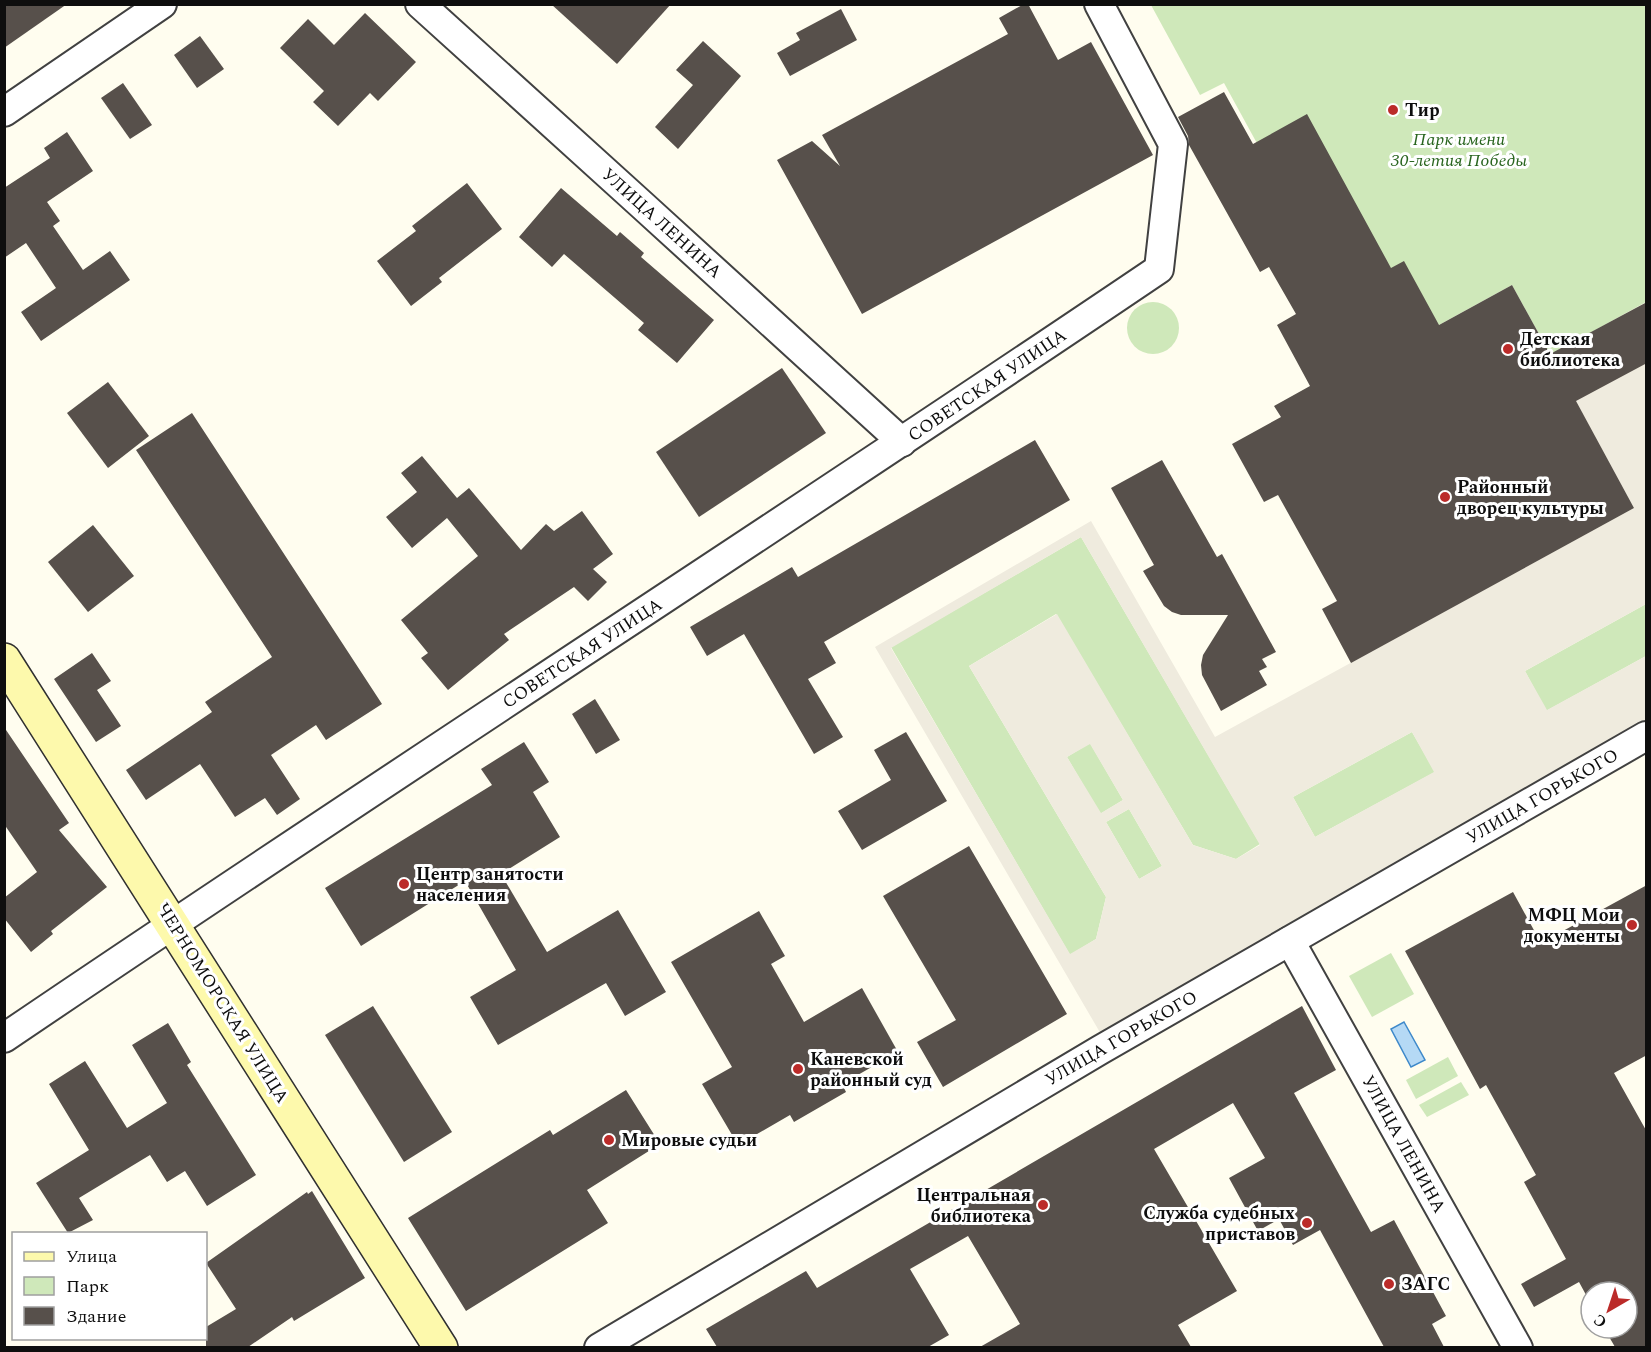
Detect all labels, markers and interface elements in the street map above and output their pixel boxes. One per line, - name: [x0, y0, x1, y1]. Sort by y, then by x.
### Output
- place label: Тир: [1405, 97, 1440, 124]
- marker: Тир: [1386, 103, 1400, 117]
- park label: Парк имени 30-летия Победы: [1391, 126, 1527, 174]
- street label: УЛИЦА ЛЕНИНА: [595, 162, 728, 285]
- street label: СОВЕТСКАЯ УЛИЦА: [902, 322, 1072, 449]
- place label: Детская библиотека: [1520, 326, 1621, 374]
- marker: Детская библиотека: [1501, 342, 1515, 356]
- place label: Районный дворец культуры: [1457, 474, 1604, 522]
- marker: Районный дворец культуры: [1438, 490, 1452, 504]
- street label: СОВЕТСКАЯ УЛИЦА: [497, 591, 668, 715]
- street label: УЛИЦА ГОРЬКОГО: [1461, 742, 1623, 851]
- place label: Центр занятости населения: [416, 861, 564, 909]
- marker: Центр занятости населения: [397, 877, 411, 891]
- street label: ЧЕРНОМОРСКАЯ УЛИЦА: [150, 898, 296, 1109]
- place label: МФЦ Мои документы: [1524, 902, 1620, 950]
- marker: МФЦ Мои документы: [1625, 918, 1639, 932]
- street label: УЛИЦА ГОРЬКОГО: [1040, 984, 1202, 1093]
- place label: Каневской районный суд: [810, 1046, 932, 1094]
- marker: Каневской районный суд: [791, 1062, 805, 1076]
- street label: УЛИЦА ЛЕНИНА: [1354, 1070, 1453, 1218]
- place label: Мировые судьи: [621, 1127, 757, 1154]
- marker: Мировые судьи: [602, 1133, 616, 1147]
- place label: Центральная библиотека: [916, 1182, 1032, 1230]
- marker: Центральная библиотека: [1036, 1198, 1050, 1212]
- place label: Служба судебных приставов: [1143, 1200, 1295, 1248]
- marker: Служба судебных приставов: [1300, 1216, 1314, 1230]
- legend: [12, 1232, 207, 1340]
- text: Улица: [66, 1243, 117, 1270]
- place label: ЗАГС: [1401, 1271, 1450, 1298]
- text: Парк: [66, 1273, 109, 1300]
- marker: ЗАГС: [1382, 1277, 1396, 1291]
- north arrow: [1579, 1280, 1639, 1340]
- text: Здание: [66, 1303, 126, 1330]
- text: С: [1588, 1308, 1612, 1334]

